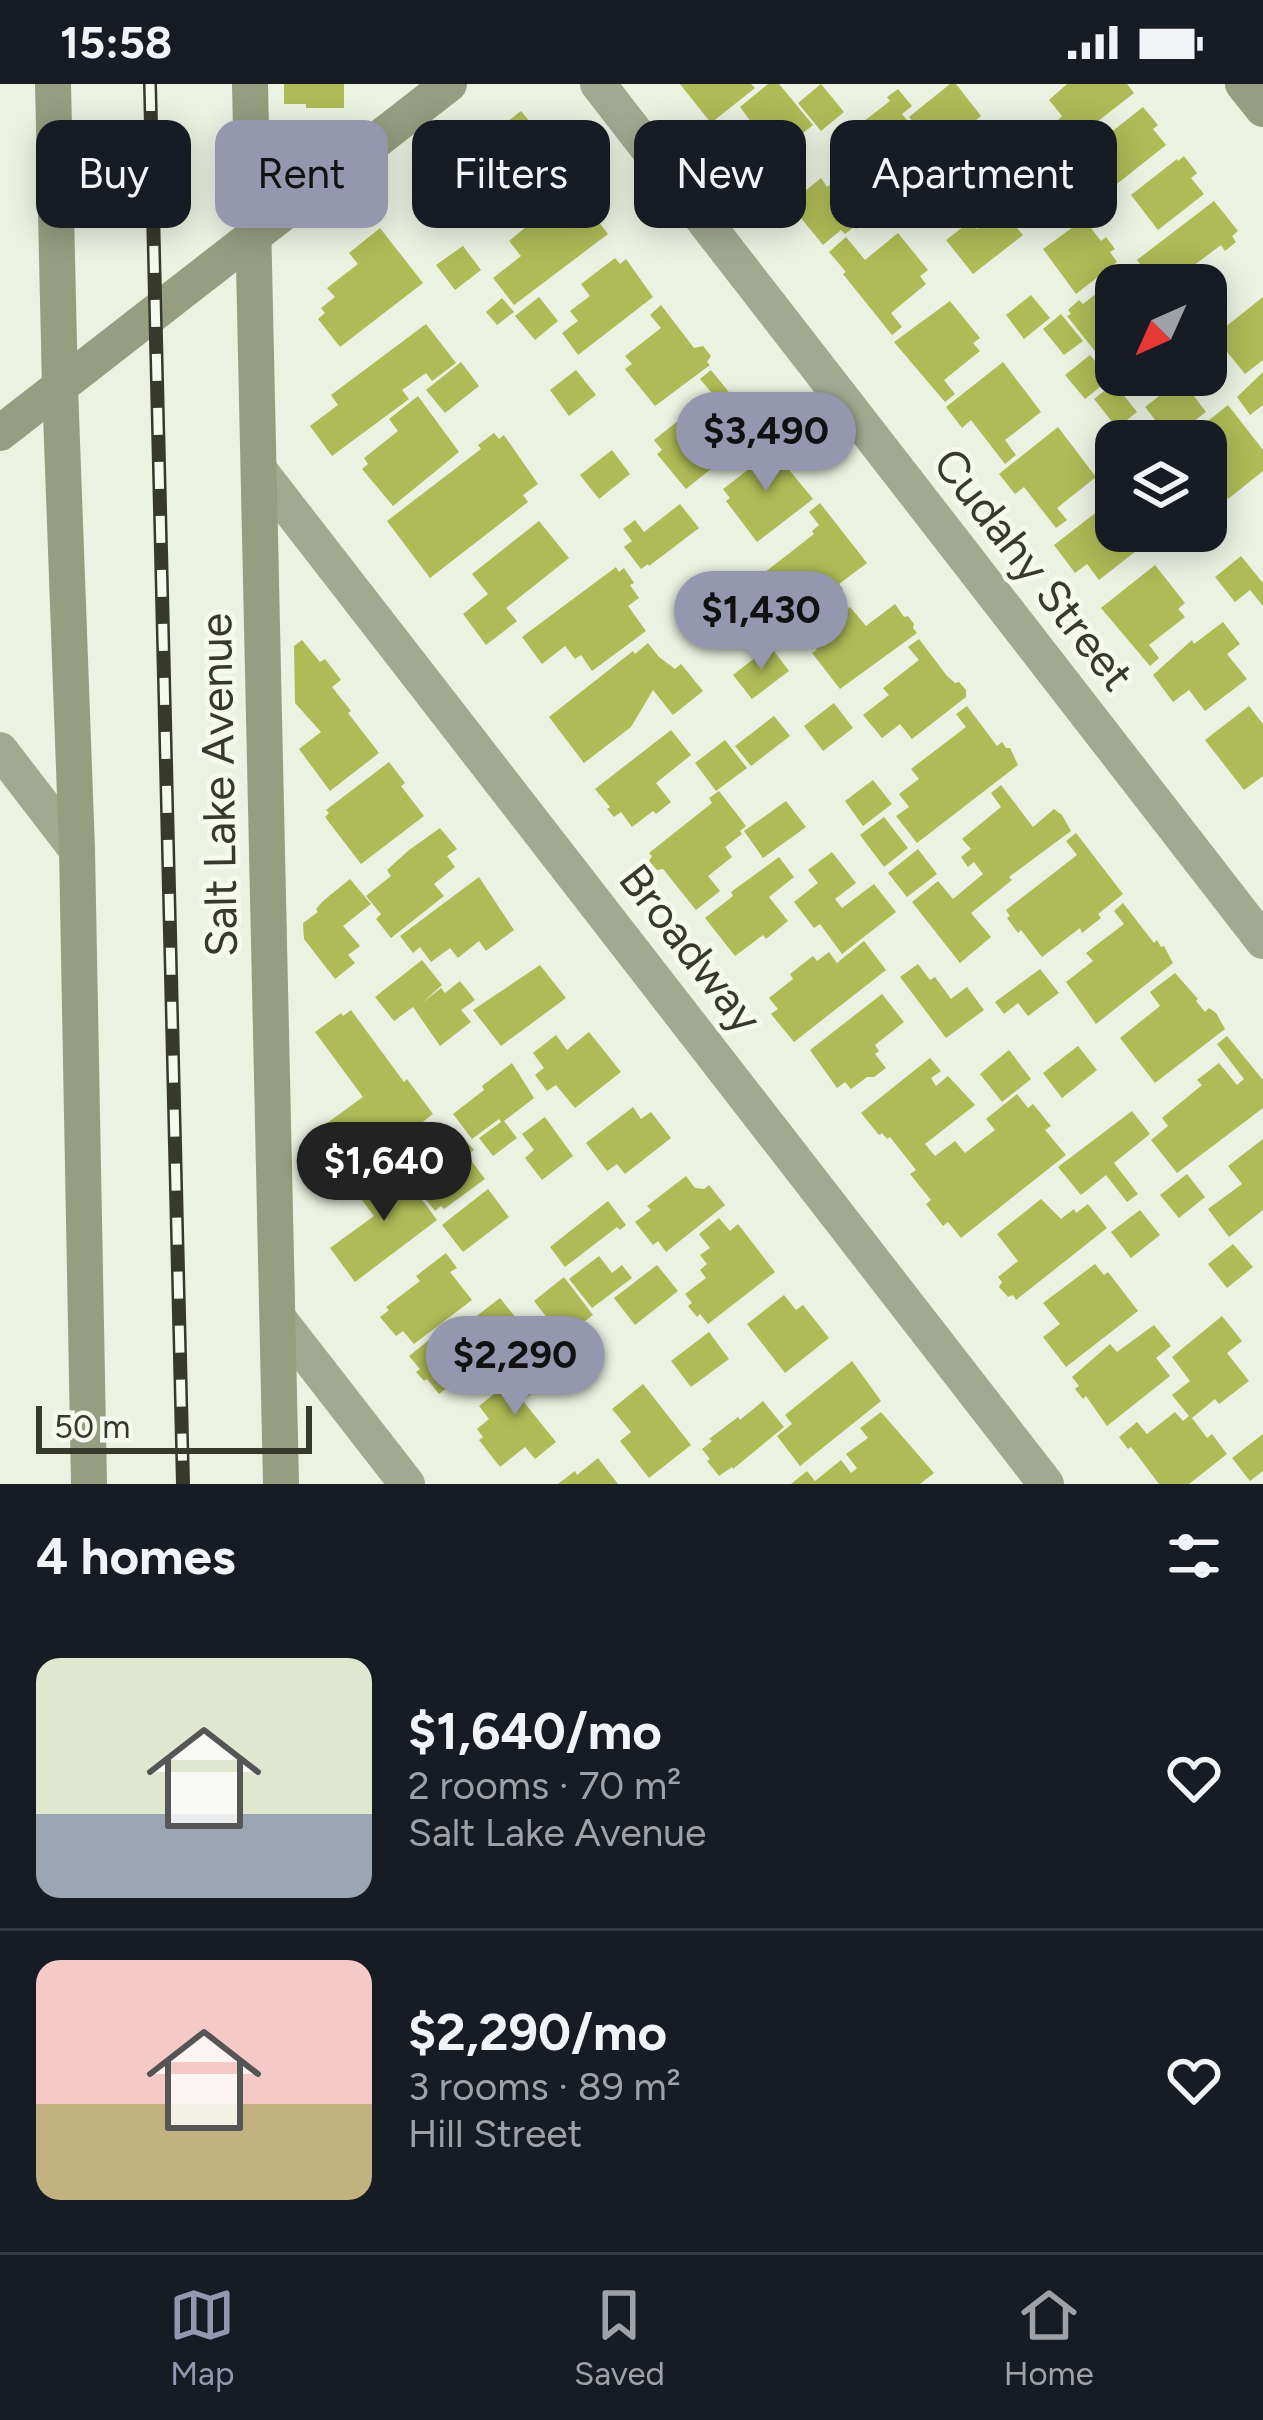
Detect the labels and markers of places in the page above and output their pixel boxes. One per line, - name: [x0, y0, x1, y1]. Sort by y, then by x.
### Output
- pin: $3,490: [668, 392, 864, 494]
- pin: $1,430: [663, 571, 859, 673]
- pin: $1,640: [286, 1122, 482, 1224]
- pin: $2,290: [417, 1316, 613, 1418]

